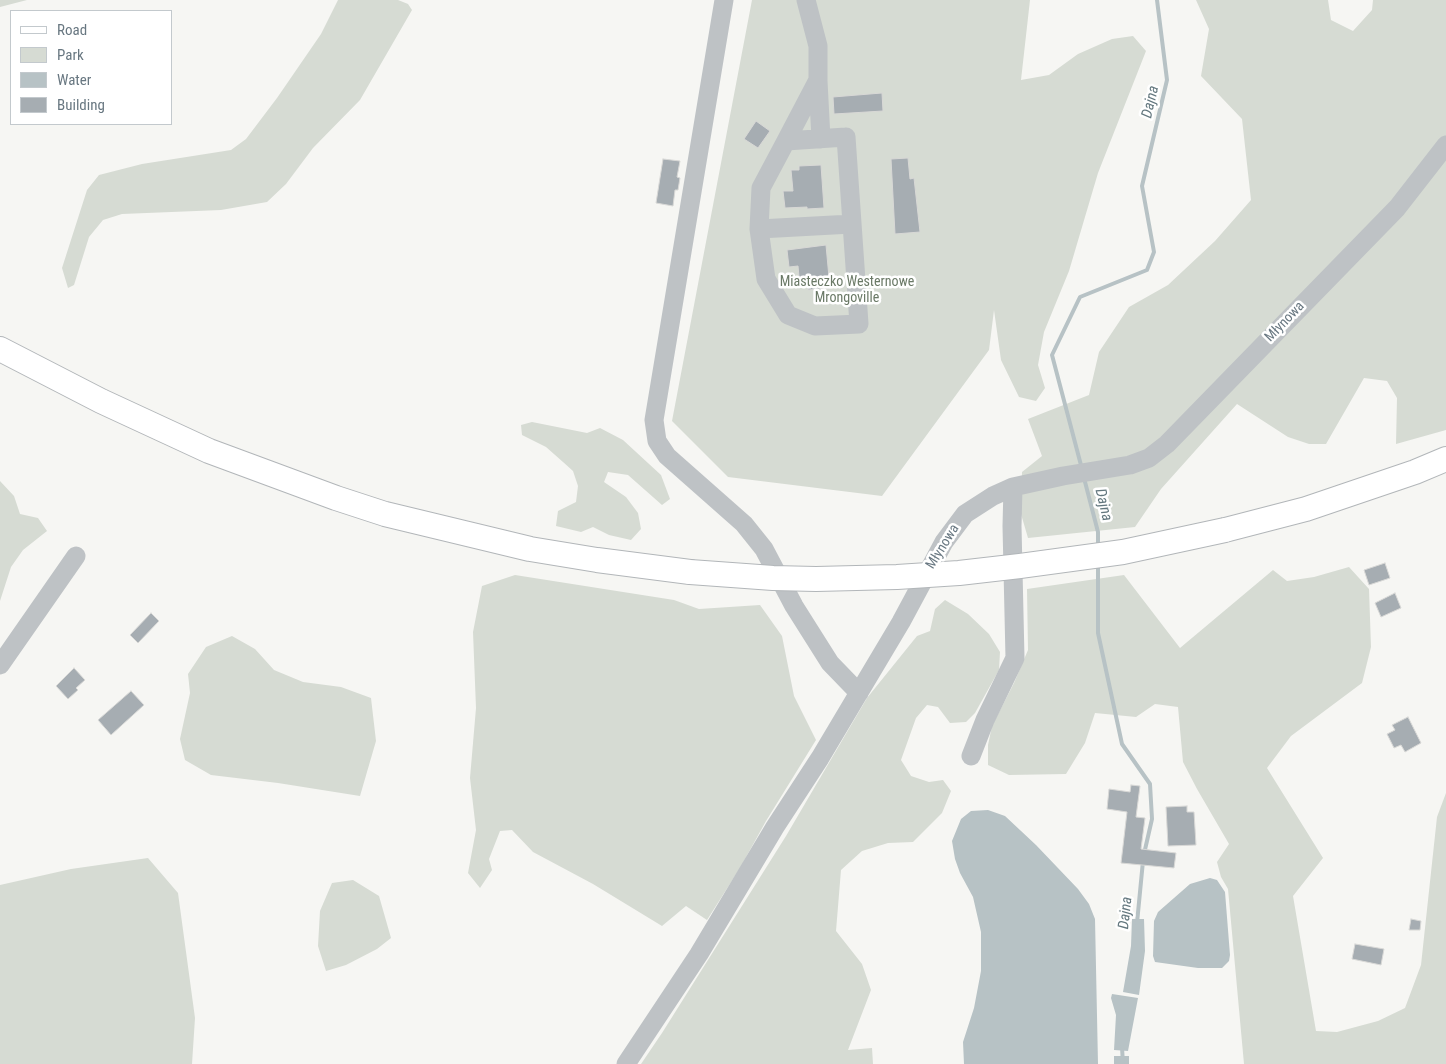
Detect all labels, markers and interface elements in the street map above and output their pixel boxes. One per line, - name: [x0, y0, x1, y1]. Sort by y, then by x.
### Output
- legend: [10, 10, 172, 125]
- text: Road: [57, 21, 87, 39]
- text: Park: [57, 46, 84, 64]
- text: Water: [57, 71, 91, 89]
- water label: Dajna: [1139, 84, 1163, 120]
- text: Building: [57, 96, 105, 114]
- park label: Miasteczko Westernowe Mrongoville: [780, 274, 914, 306]
- street label: Młynowa: [1262, 298, 1308, 346]
- water label: Dajna: [1090, 487, 1116, 523]
- street label: Młynowa: [923, 522, 963, 572]
- water label: Dajna: [1115, 896, 1137, 930]

